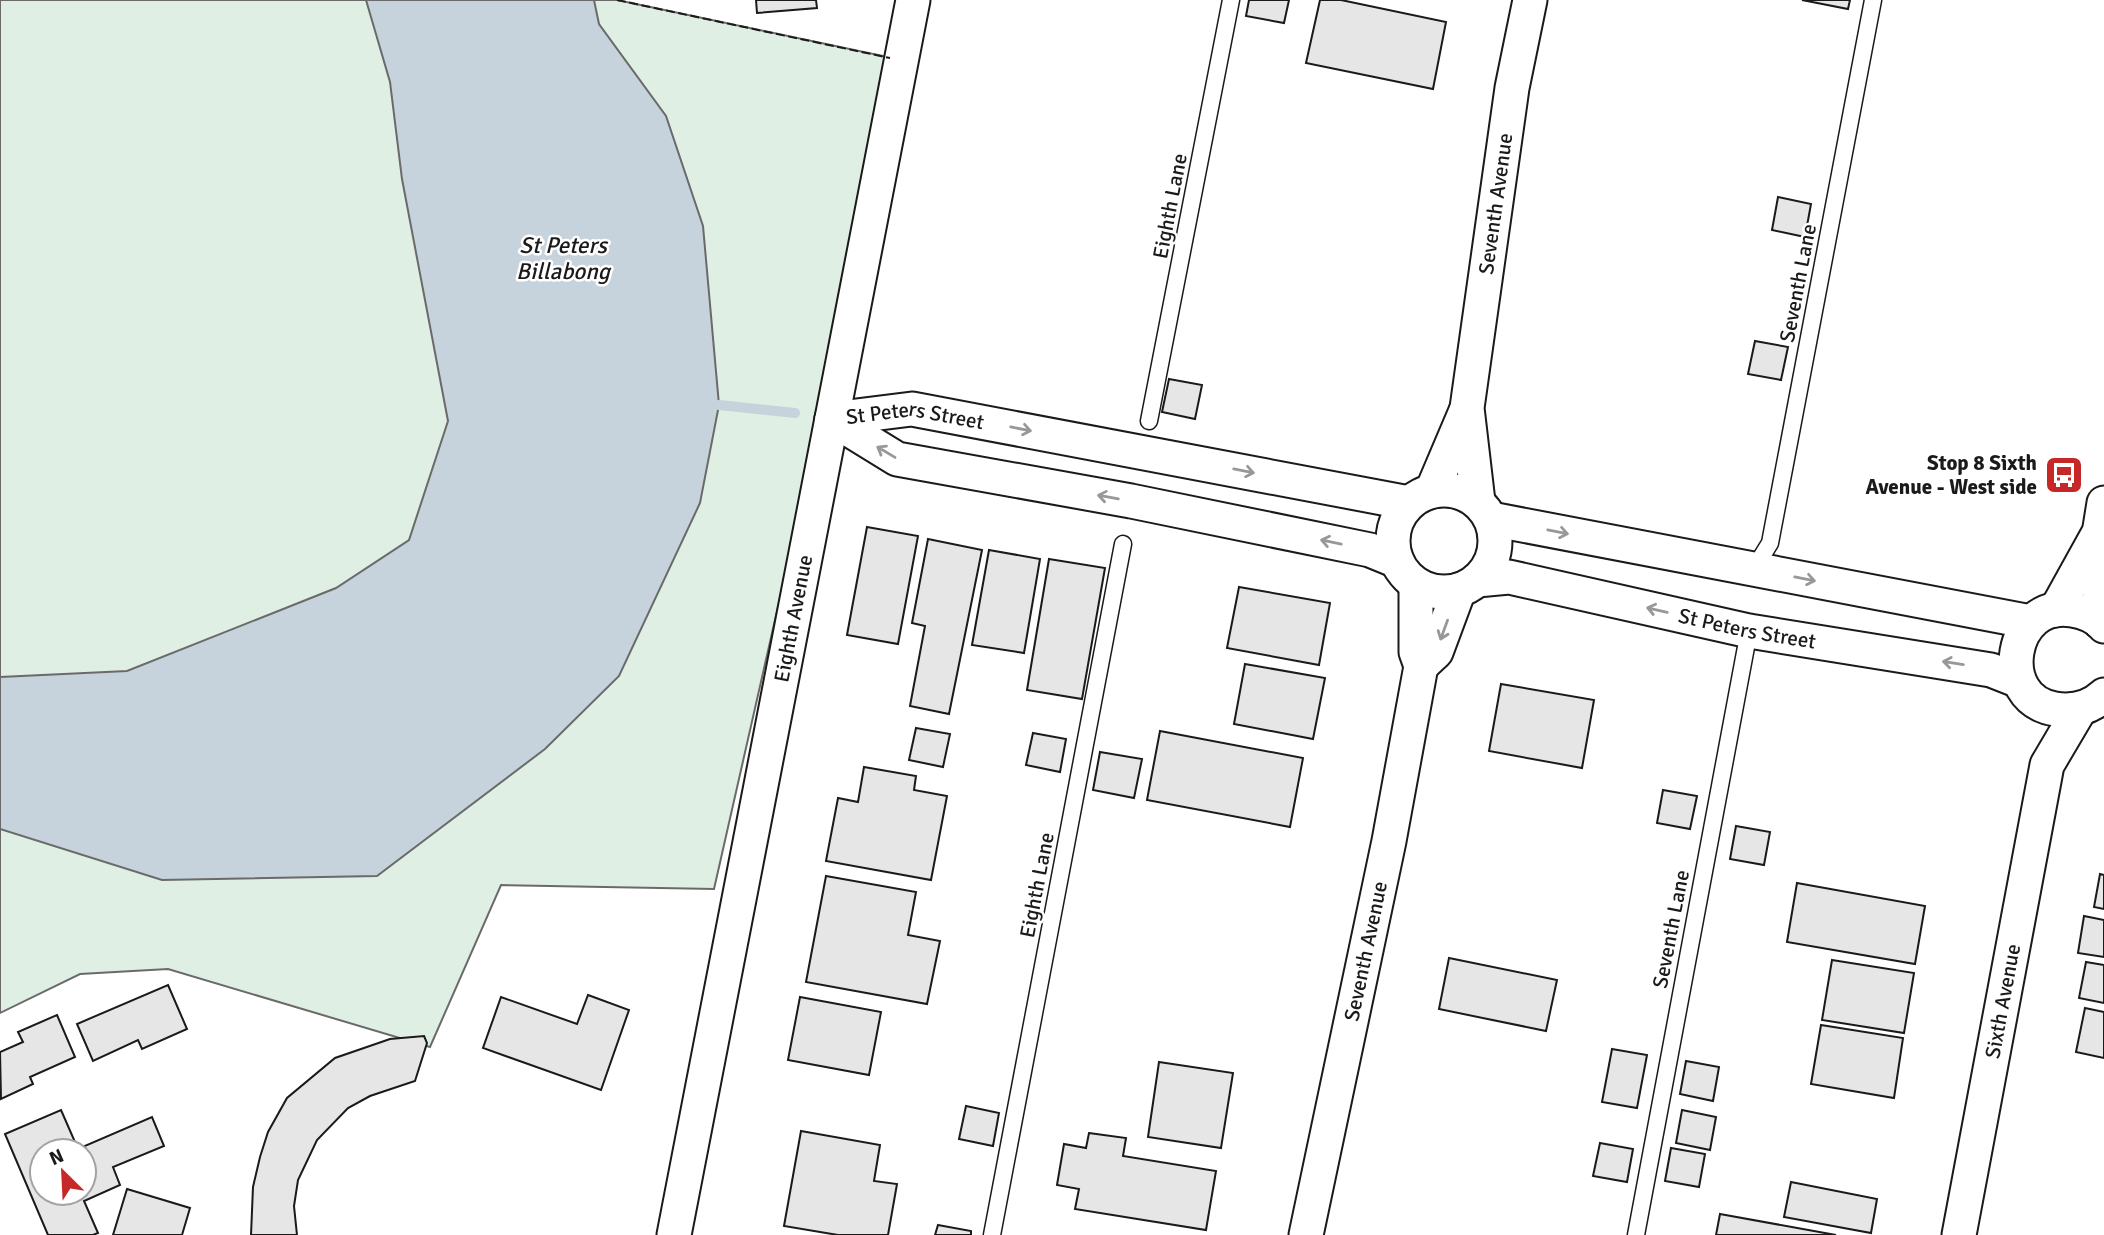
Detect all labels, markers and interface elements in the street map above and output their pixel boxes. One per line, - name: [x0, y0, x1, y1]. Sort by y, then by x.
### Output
- street label: Seventh Avenue: [1473, 131, 1519, 276]
- street label: Eighth Lane: [1147, 151, 1193, 261]
- street label: Seventh Lane: [1774, 222, 1822, 344]
- water label: St Peters Billabong: [516, 231, 612, 286]
- street label: St Peters Street: [845, 396, 986, 435]
- one-way arrow: [1009, 423, 1032, 436]
- one-way arrow: [877, 445, 897, 459]
- place label: Stop 8 Sixth Avenue - West side: [1865, 450, 2037, 500]
- bus stop icon: Stop 8 Sixth Avenue - West side: [2043, 454, 2085, 496]
- one-way arrow: [1232, 464, 1255, 478]
- one-way arrow: [1097, 490, 1120, 503]
- one-way arrow: [1546, 526, 1569, 540]
- one-way arrow: [1320, 535, 1343, 549]
- street label: Eighth Avenue: [768, 553, 818, 684]
- one-way arrow: [1793, 573, 1816, 587]
- one-way arrow: [1646, 603, 1669, 617]
- street label: St Peters Street: [1676, 603, 1818, 655]
- one-way arrow: [1437, 619, 1449, 641]
- one-way arrow: [1942, 657, 1965, 670]
- street label: Eighth Lane: [1014, 830, 1060, 940]
- street label: Seventh Lane: [1647, 868, 1695, 990]
- street label: Seventh Avenue: [1338, 879, 1393, 1024]
- street label: Sixth Avenue: [1979, 942, 2026, 1061]
- north arrow: [28, 1137, 98, 1207]
- text: N: [46, 1144, 67, 1171]

